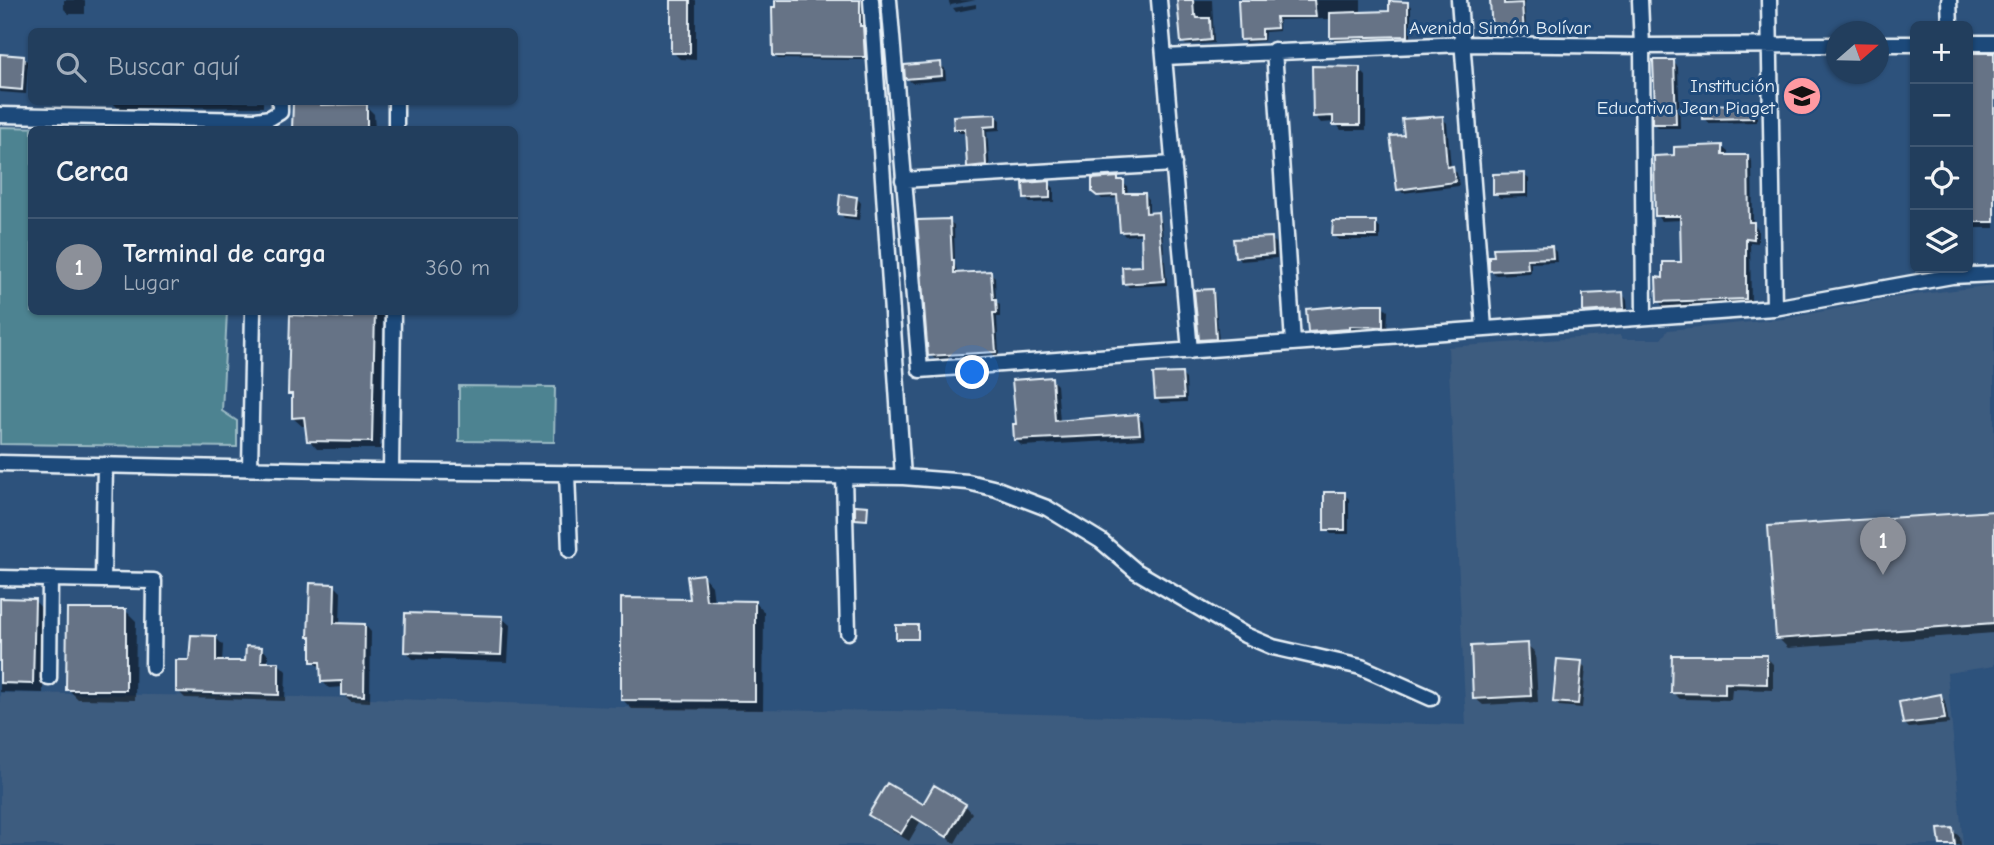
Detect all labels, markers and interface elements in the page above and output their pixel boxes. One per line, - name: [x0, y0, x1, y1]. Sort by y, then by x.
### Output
- street label: Avenida Simón Bolívar: [1409, 17, 1591, 39]
- north arrow: [1826, 21, 1889, 84]
- map controls: [1910, 21, 1973, 273]
- button: +: [1910, 21, 1973, 84]
- search box: [28, 28, 518, 105]
- icon: search: [52, 48, 90, 86]
- text: Buscar aquí: [108, 52, 239, 82]
- place label: Institución Educativa Jean Piaget: [1597, 75, 1776, 119]
- school or university icon: Institución Educativa Jean Piaget: [1781, 75, 1823, 117]
- button: −: [1910, 84, 1973, 147]
- button: locate: [1910, 147, 1973, 210]
- text: Cerca: [56, 154, 129, 189]
- button: layers: [1910, 210, 1973, 273]
- text: Terminal de carga: [123, 239, 326, 269]
- text: 1: [74, 254, 84, 281]
- text: 360 m: [425, 254, 490, 281]
- text: Lugar: [123, 269, 179, 296]
- your location: [955, 355, 989, 389]
- pin: 1: [1860, 517, 1906, 575]

